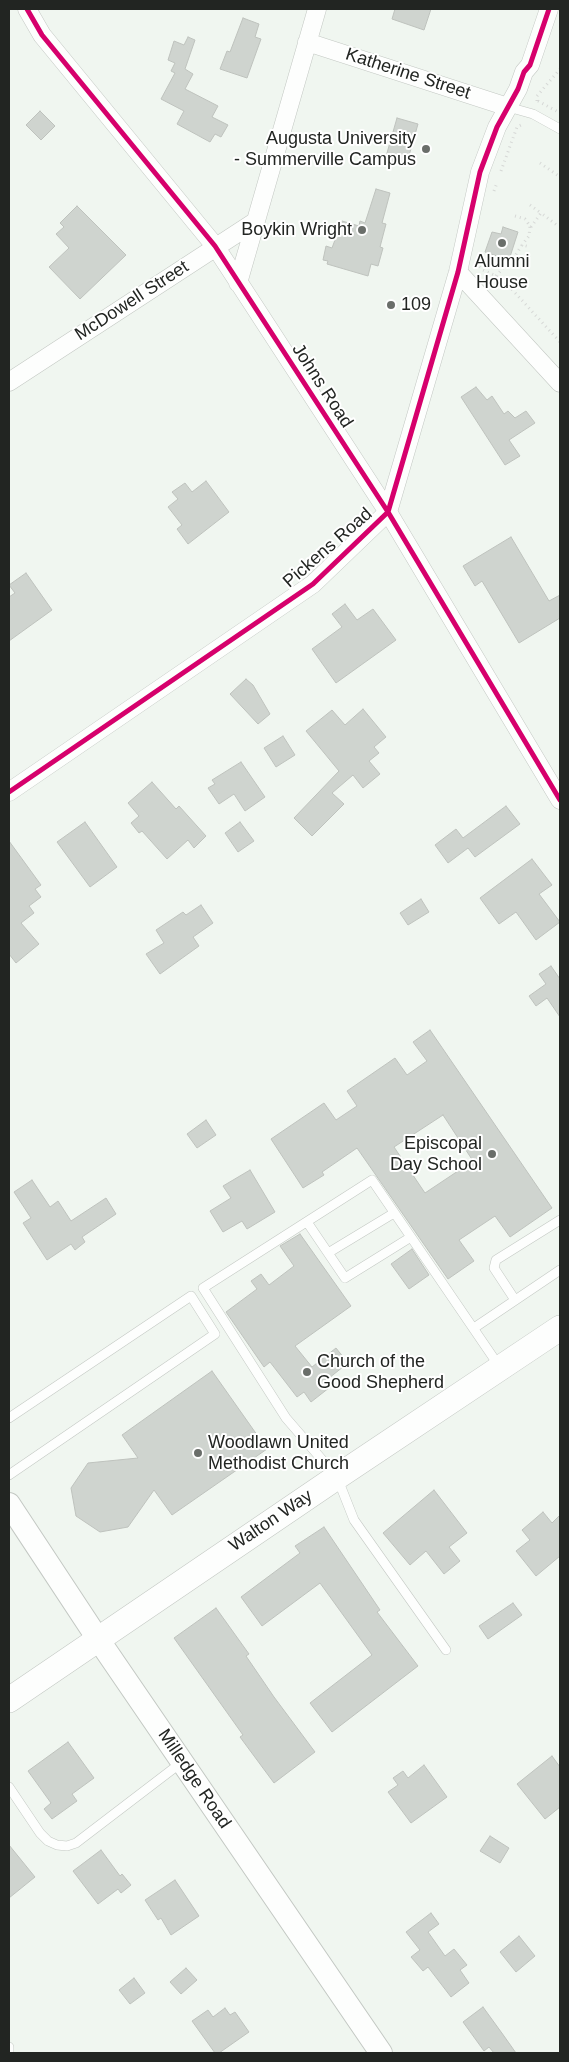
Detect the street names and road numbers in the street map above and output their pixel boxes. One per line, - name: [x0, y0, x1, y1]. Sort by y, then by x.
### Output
- street label: Katherine Street: [343, 44, 473, 104]
- street label: McDowell Street: [71, 256, 193, 346]
- street label: Johns Road: [287, 340, 357, 432]
- street label: Pickens Road: [279, 503, 377, 593]
- street label: Walton Way: [225, 1485, 317, 1557]
- street label: Milledge Road: [153, 1725, 235, 1833]

